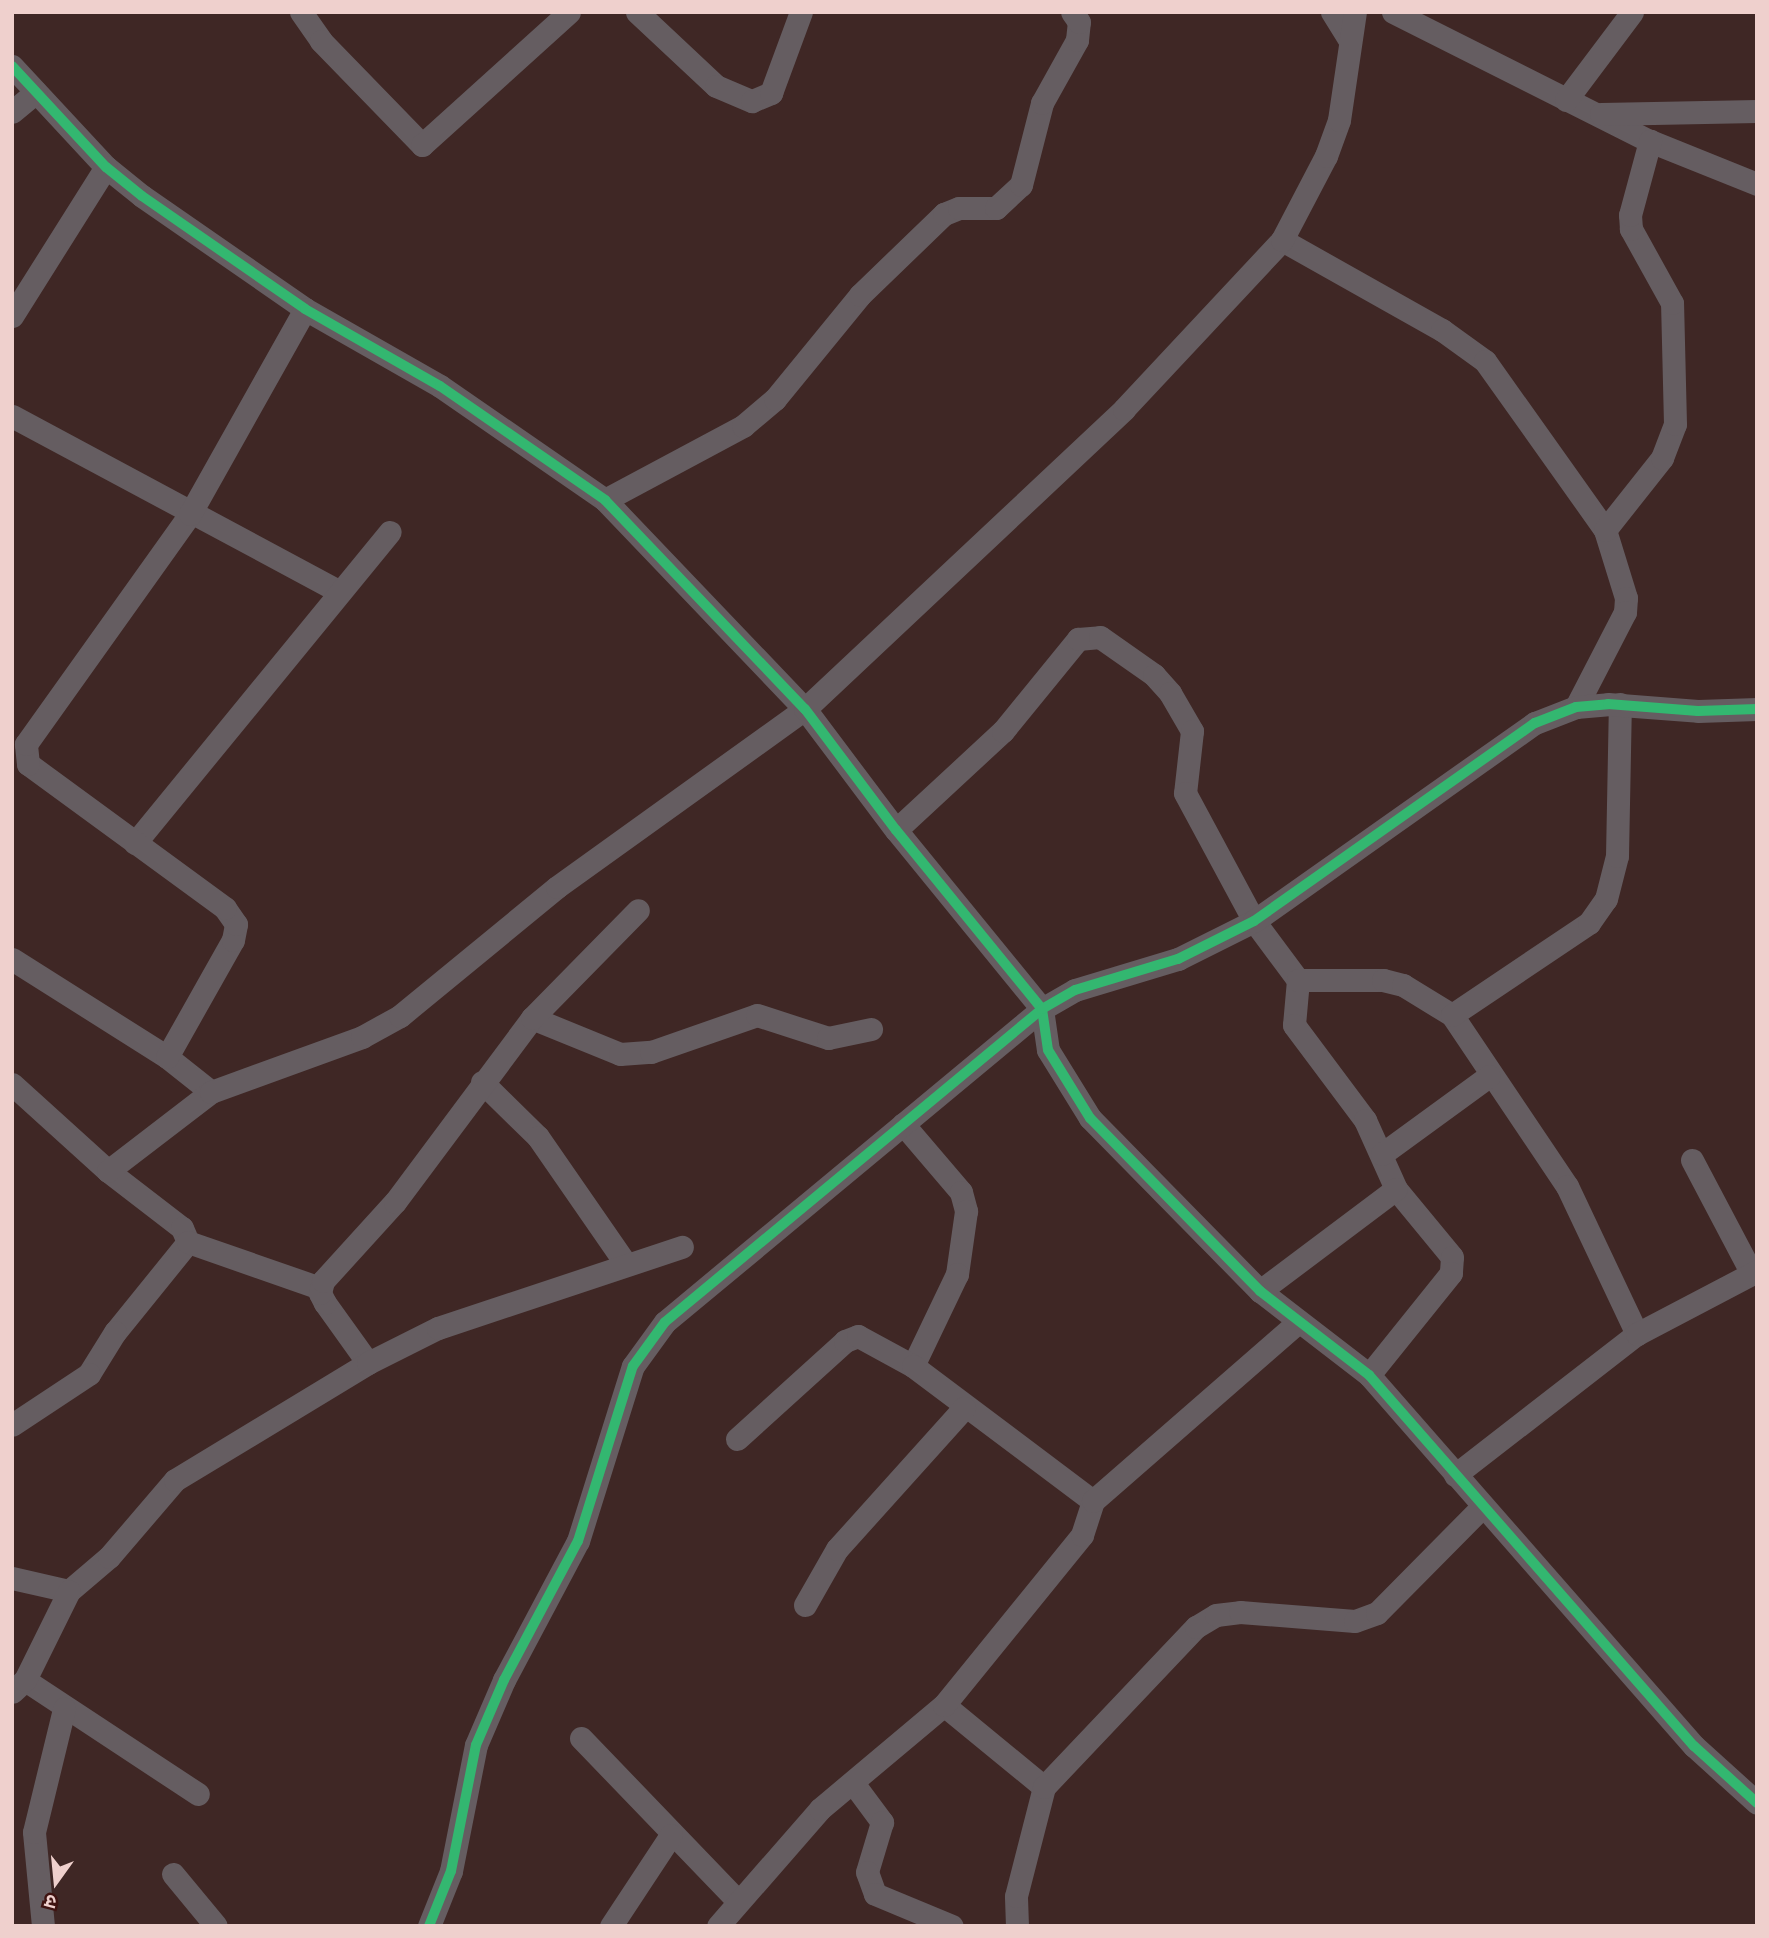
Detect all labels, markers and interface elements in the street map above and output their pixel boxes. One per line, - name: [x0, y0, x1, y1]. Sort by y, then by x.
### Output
- north arrow: [21, 1847, 91, 1917]
- text: उ: [42, 1889, 59, 1915]

